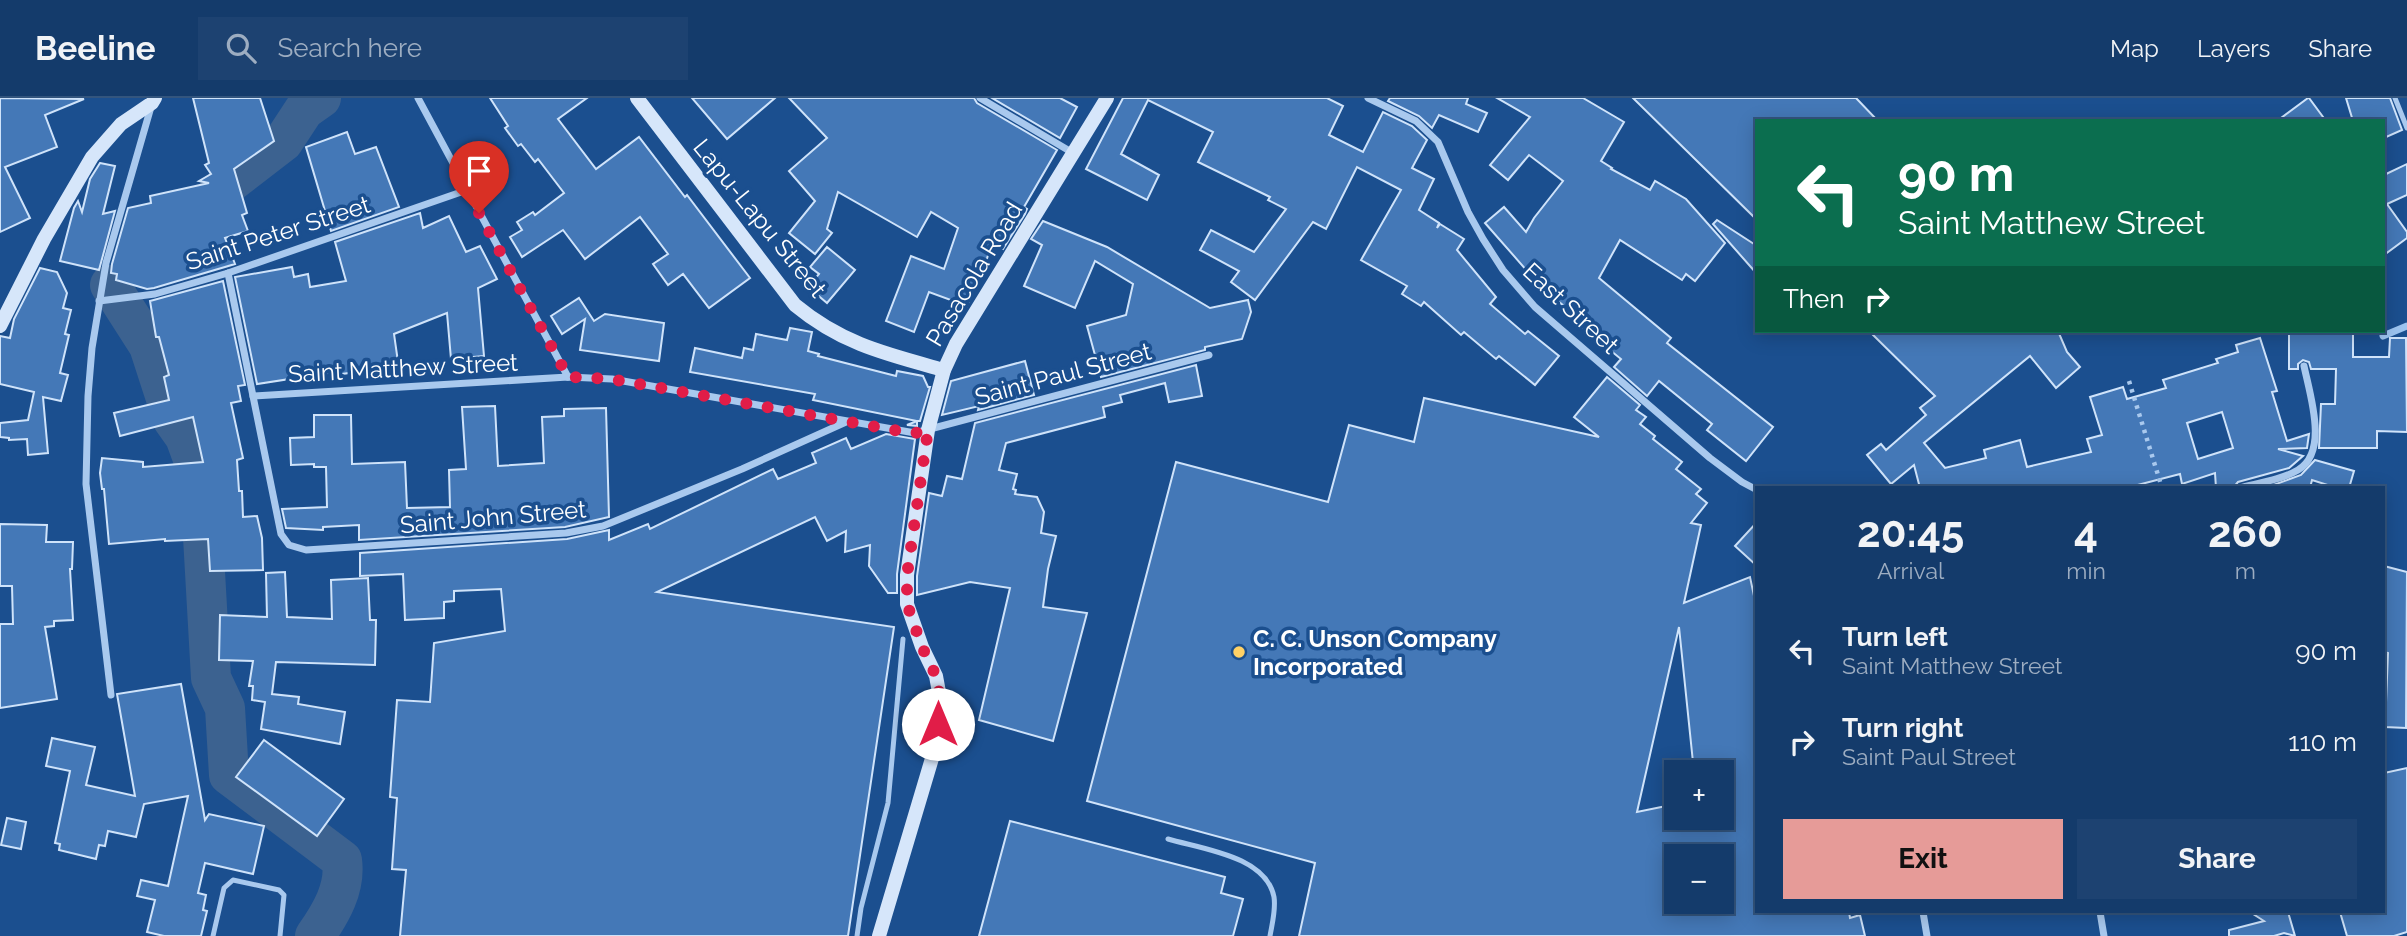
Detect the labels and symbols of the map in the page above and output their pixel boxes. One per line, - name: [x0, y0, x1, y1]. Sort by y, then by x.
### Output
- street label: Lapu-Lapu Street: [687, 133, 833, 303]
- pin: [449, 141, 509, 213]
- street label: Saint Peter Street: [182, 190, 374, 276]
- street label: Pasacola Road: [920, 197, 1028, 351]
- street label: East Street: [1517, 257, 1625, 359]
- street label: Saint Paul Street: [972, 337, 1154, 411]
- street label: Saint Matthew Street: [287, 347, 519, 389]
- street label: Saint John Street: [399, 494, 587, 540]
- place label: C. C. Unson Company Incorporated: [1253, 624, 1497, 681]
- marker: C. C. Unson Company Incorporated: [1231, 644, 1247, 660]
- position arrow: [901, 687, 975, 761]

